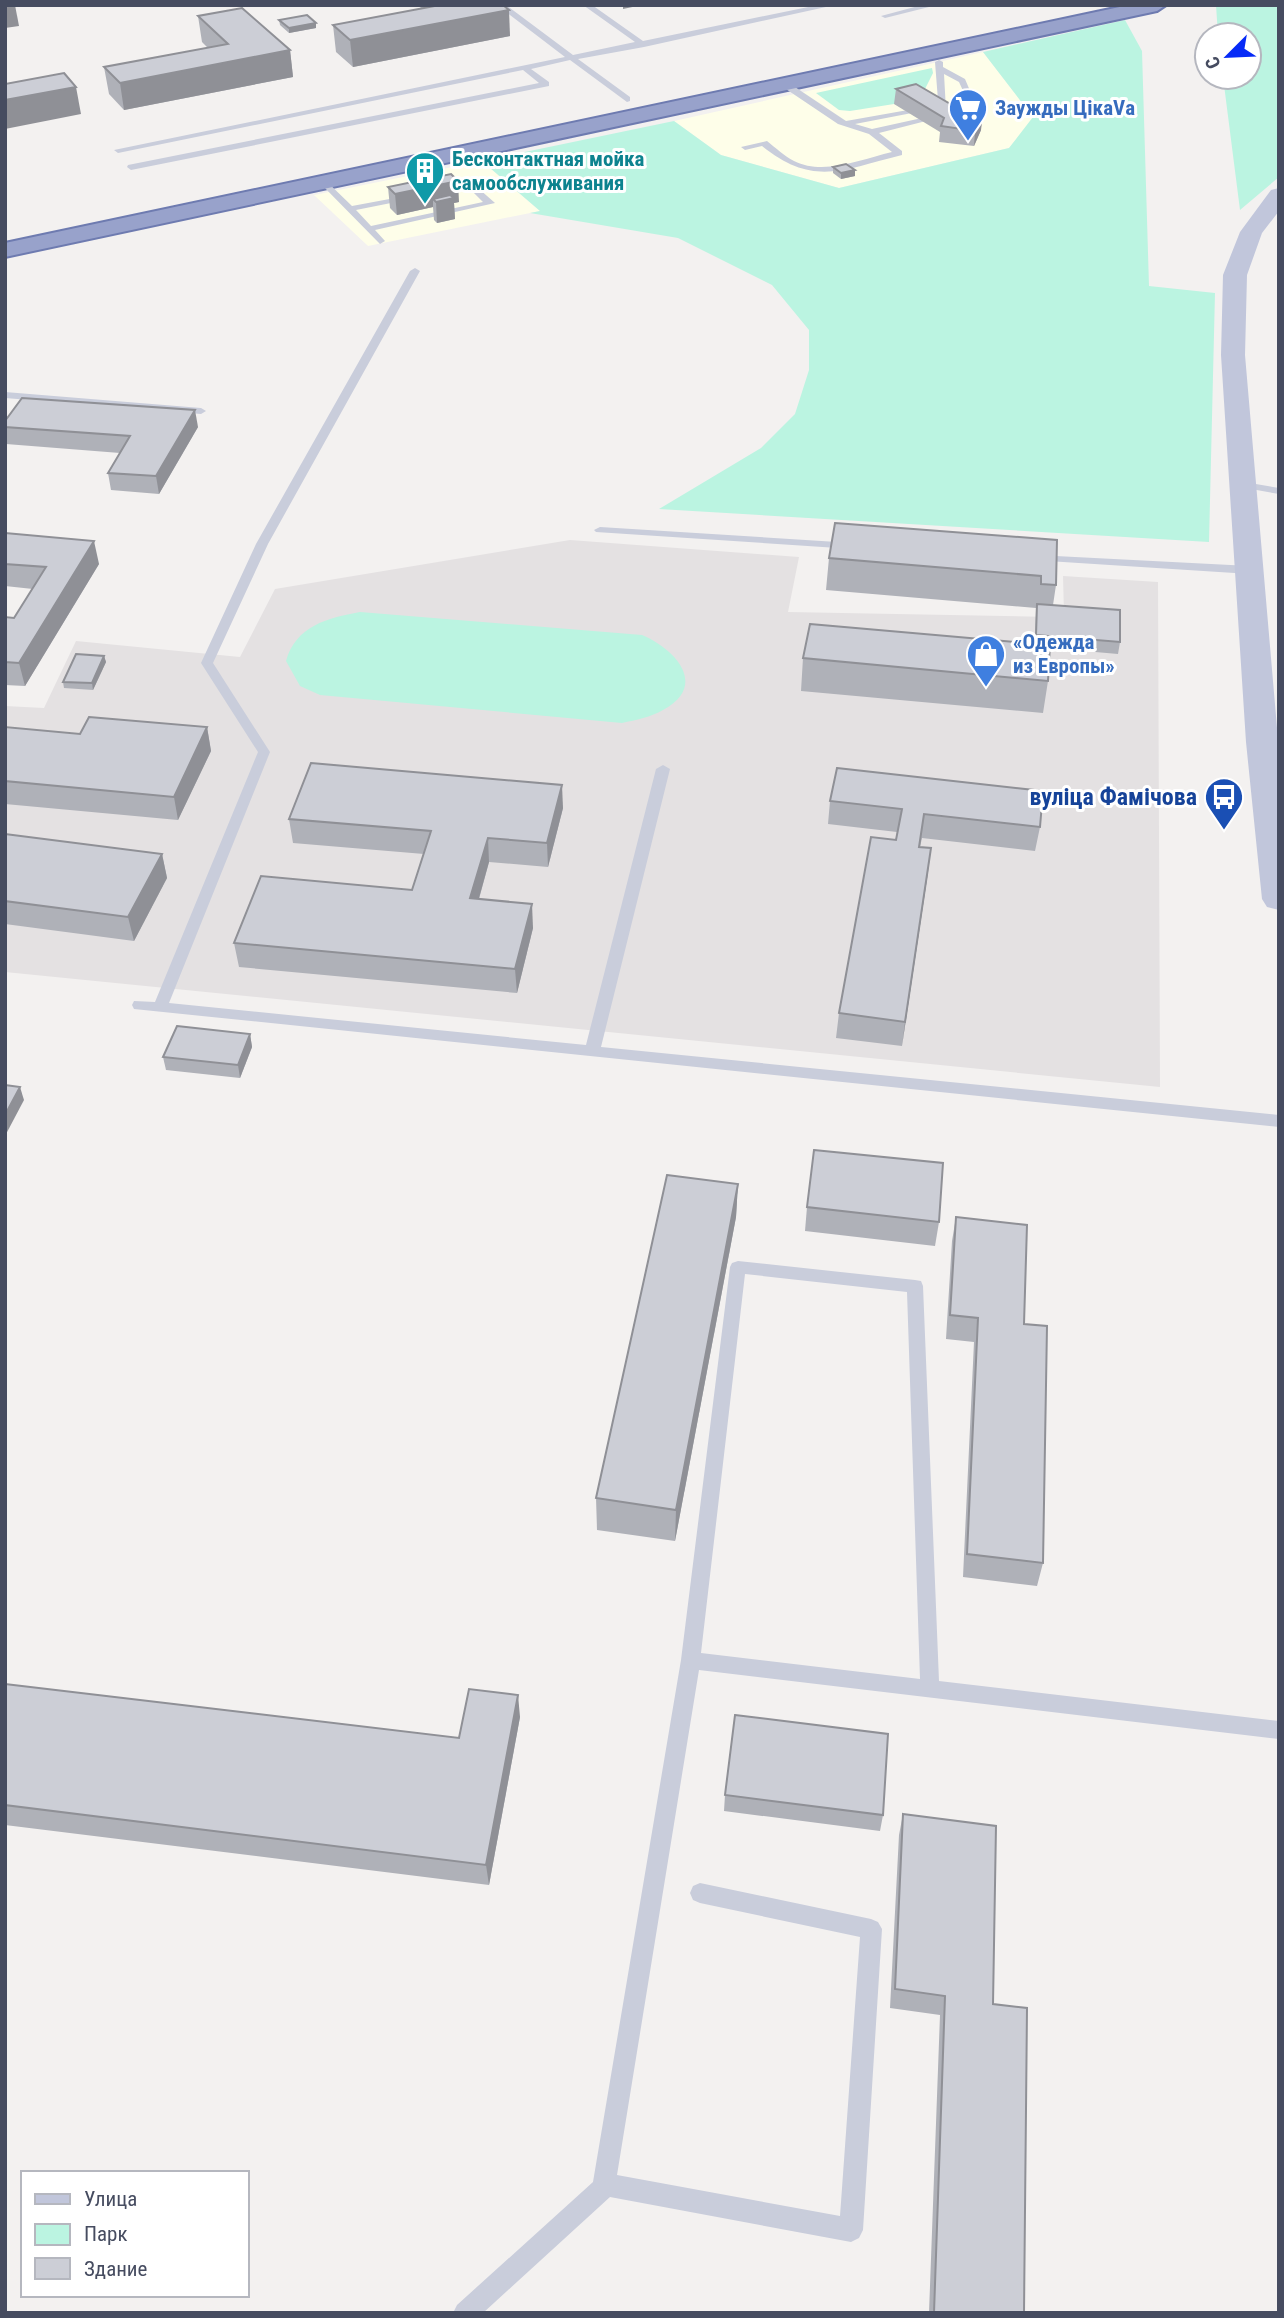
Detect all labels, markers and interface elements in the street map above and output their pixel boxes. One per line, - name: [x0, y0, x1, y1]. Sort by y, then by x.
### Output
- north arrow: [1193, 21, 1263, 91]
- text: С: [1200, 53, 1226, 72]
- supermarket icon: Заужды ЦікаVа: [947, 87, 989, 142]
- place label: Заужды ЦікаVа: [995, 96, 1135, 120]
- place label: Бесконтактная мойка самообслуживания: [452, 147, 645, 195]
- building icon: Бесконтактная мойка самообслуживания: [404, 150, 446, 205]
- place label: «Одежда из Европы»: [1013, 630, 1115, 678]
- shop icon: «Одежда из Европы»: [965, 633, 1007, 688]
- bus stop icon: вуліца Фамічова: [1203, 776, 1245, 831]
- place label: вуліца Фамічова: [1030, 783, 1197, 811]
- legend: [21, 2171, 248, 2297]
- text: Улица: [84, 2187, 137, 2211]
- text: Парк: [84, 2222, 128, 2246]
- text: Здание: [84, 2257, 148, 2281]

